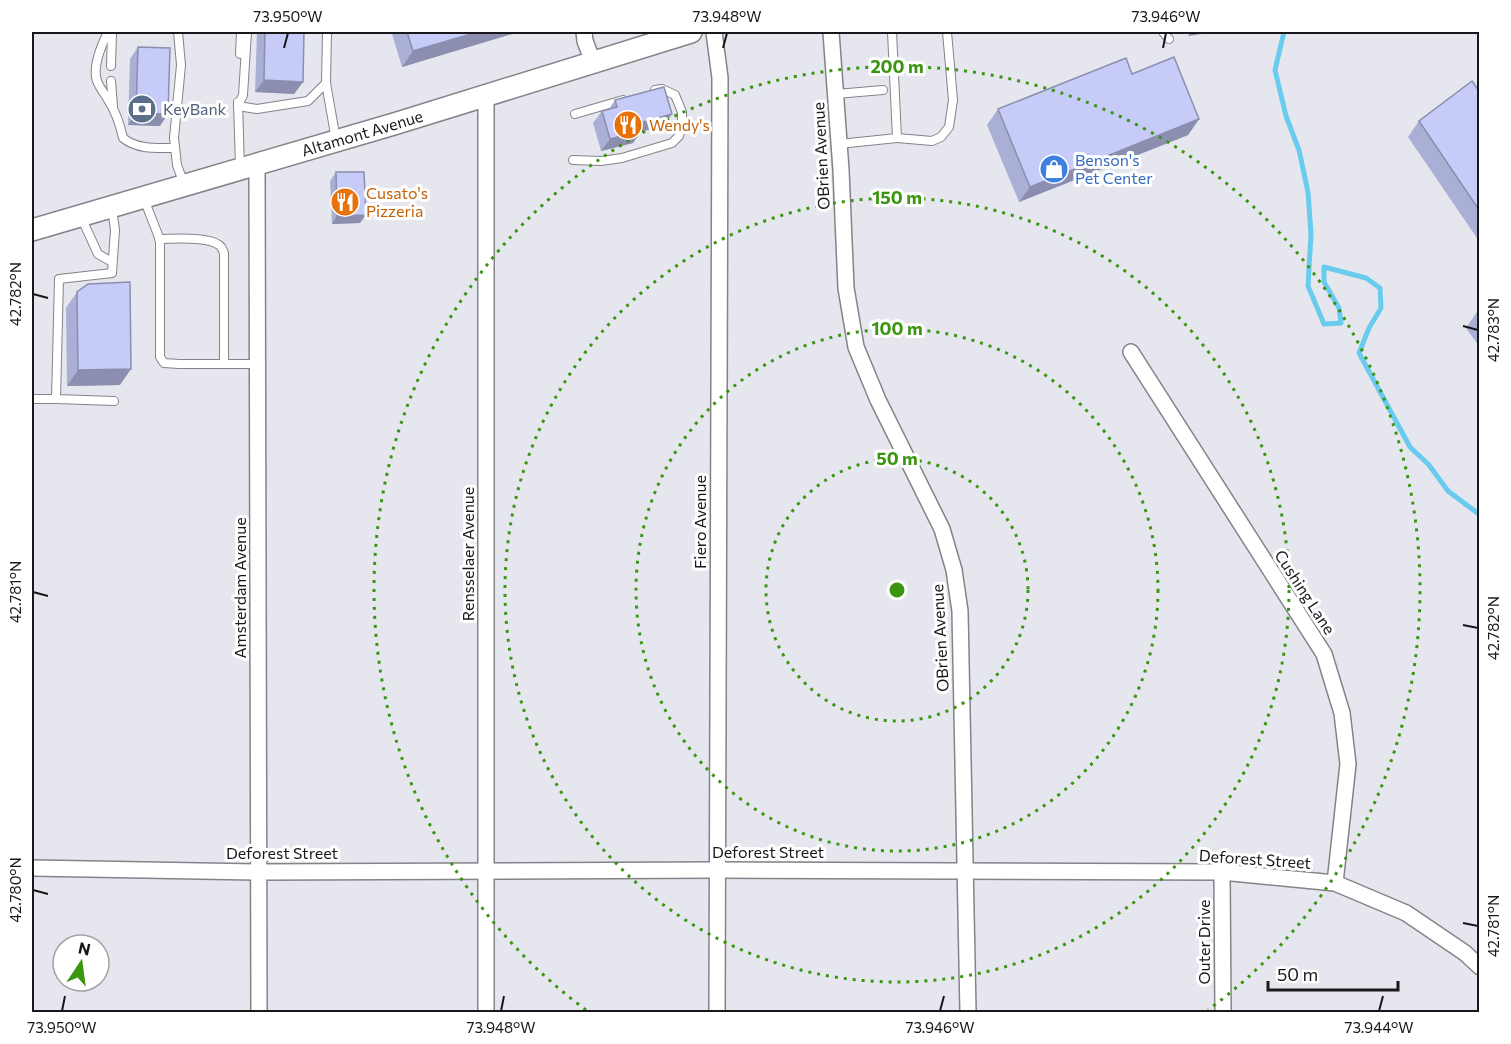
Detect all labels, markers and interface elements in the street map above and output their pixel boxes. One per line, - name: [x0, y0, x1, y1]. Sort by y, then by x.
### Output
- text: 73.950°W: [253, 7, 323, 25]
- text: 73.948°W: [692, 7, 762, 25]
- text: 73.946°W: [1131, 7, 1201, 25]
- text: 200 m: [870, 55, 924, 77]
- bank icon: KeyBank: [126, 93, 158, 125]
- place label: KeyBank: [163, 99, 227, 118]
- street label: OBrien Avenue: [808, 102, 833, 210]
- street label: Altamont Avenue: [299, 106, 425, 160]
- restaurant icon: Wendy's: [612, 109, 644, 141]
- place label: Wendy's: [649, 115, 710, 134]
- place label: Benson's Pet Center: [1075, 150, 1153, 187]
- shop icon: Benson's Pet Center: [1038, 153, 1070, 185]
- place label: Cusato's Pizzeria: [366, 183, 428, 220]
- restaurant icon: Cusato's Pizzeria: [329, 186, 361, 218]
- text: 150 m: [872, 186, 922, 208]
- text: 42.782°N: [6, 262, 24, 326]
- text: 42.783°N: [1484, 298, 1502, 362]
- text: 100 m: [871, 317, 923, 339]
- text: 50 m: [876, 447, 918, 469]
- street label: Fiero Avenue: [690, 475, 709, 569]
- street label: Rensselaer Avenue: [458, 487, 477, 621]
- street label: Amsterdam Avenue: [230, 517, 249, 659]
- street label: Cushing Lane: [1271, 546, 1340, 637]
- text: 42.781°N: [6, 561, 24, 623]
- centre of rings: [887, 580, 907, 600]
- street label: OBrien Avenue: [927, 584, 952, 692]
- text: 42.782°N: [1484, 596, 1502, 660]
- street label: Deforest Street: [712, 842, 825, 861]
- street label: Deforest Street: [226, 843, 339, 862]
- street label: Deforest Street: [1198, 845, 1312, 872]
- text: 42.780°N: [6, 857, 24, 923]
- text: 42.781°N: [1484, 895, 1502, 957]
- street label: Outer Drive: [1194, 900, 1213, 985]
- north arrow: [51, 933, 111, 993]
- text: N: [77, 937, 92, 959]
- scale bar: [1268, 954, 1398, 992]
- text: 50 m: [1277, 963, 1318, 985]
- text: 73.950°W: [27, 1018, 97, 1036]
- text: 73.948°W: [466, 1018, 536, 1036]
- text: 73.946°W: [905, 1018, 975, 1036]
- text: 73.944°W: [1345, 1018, 1413, 1036]

